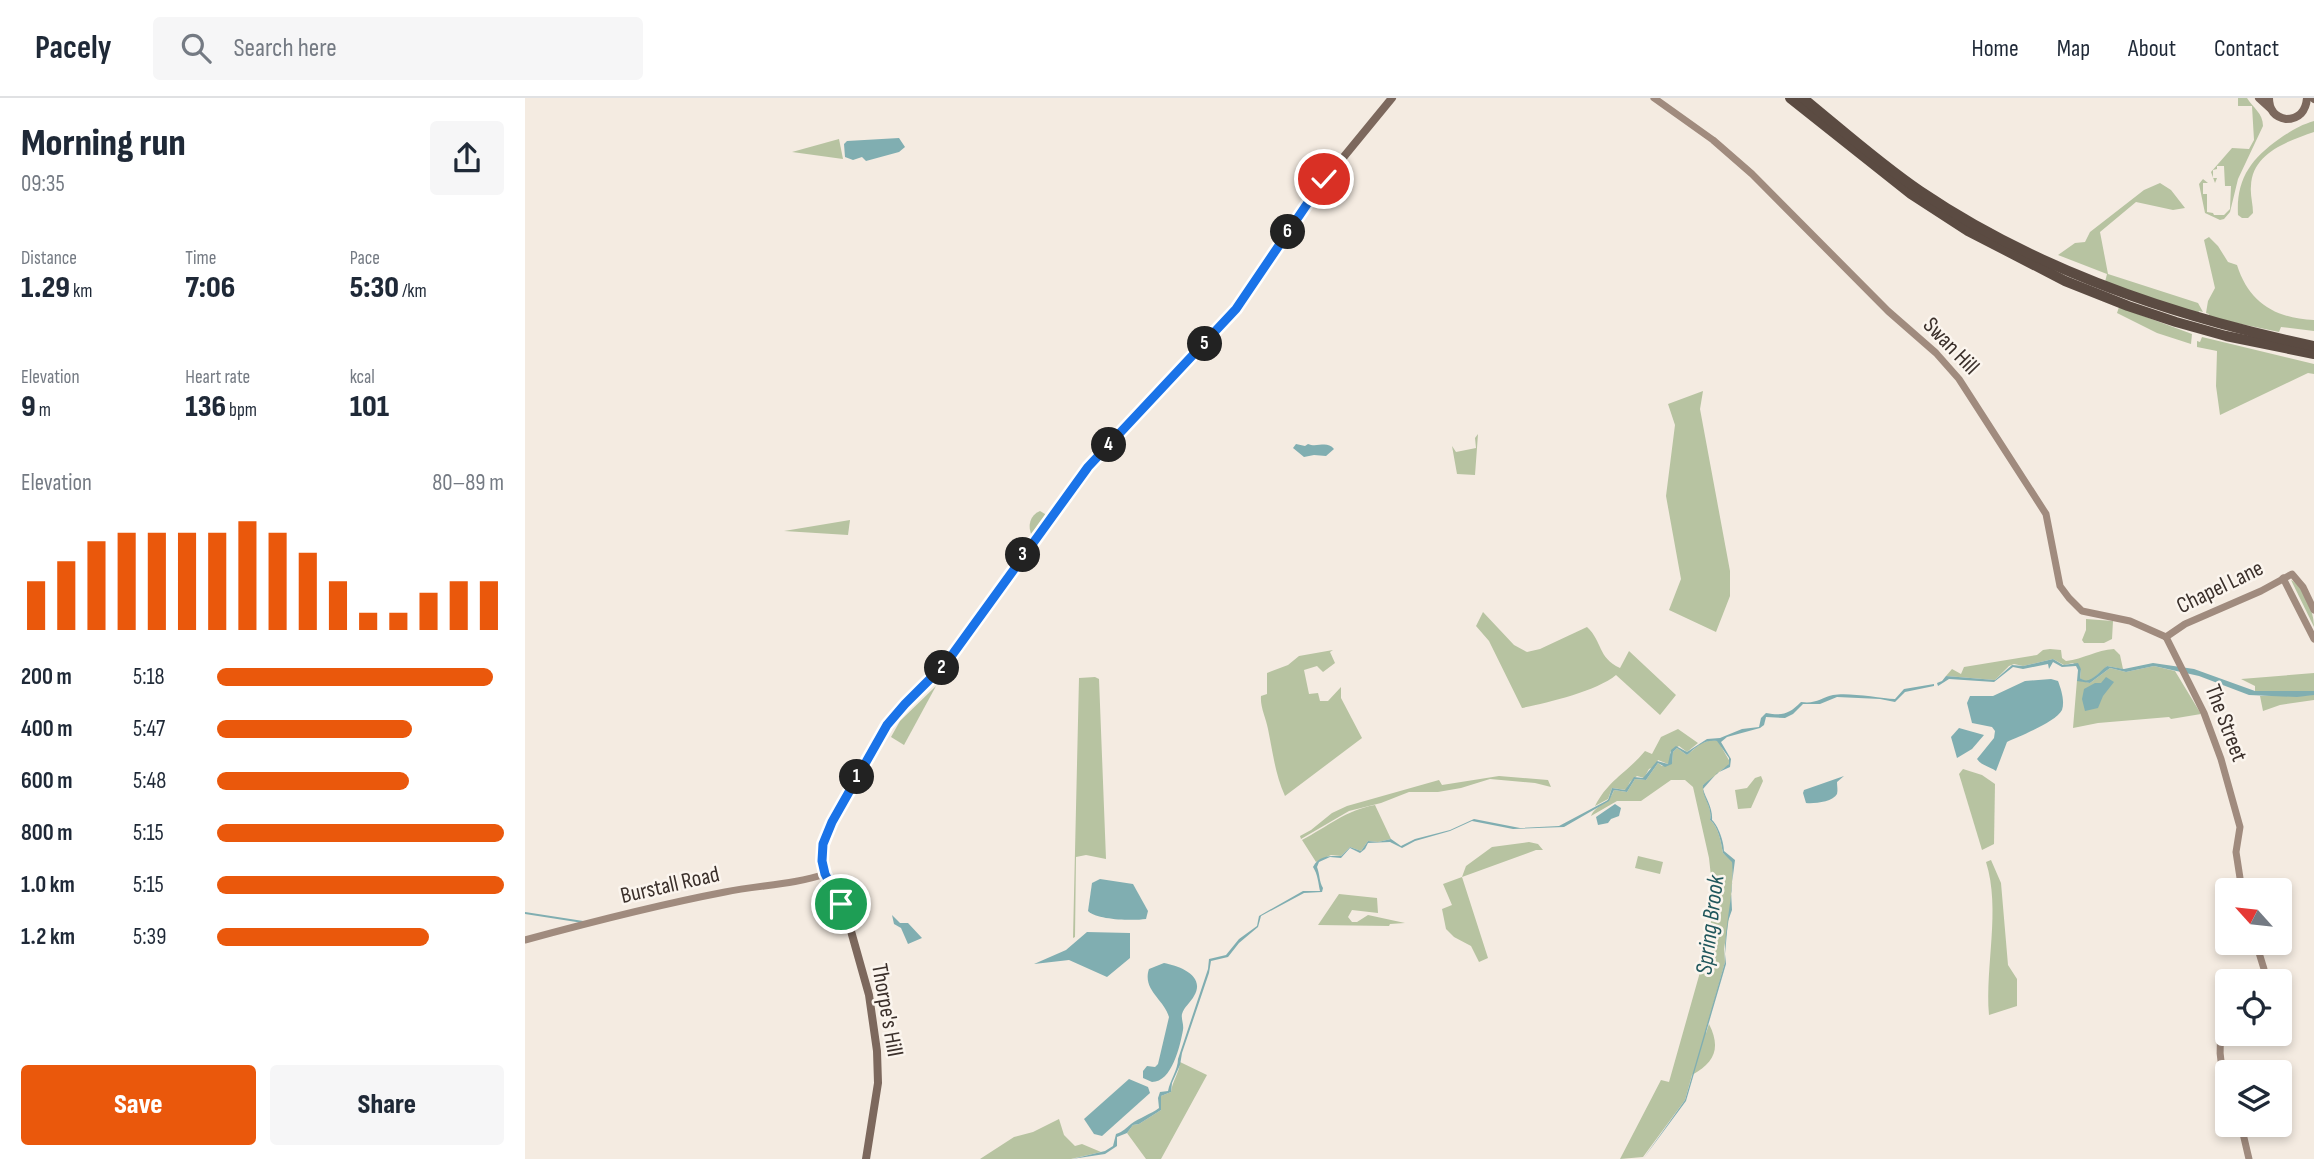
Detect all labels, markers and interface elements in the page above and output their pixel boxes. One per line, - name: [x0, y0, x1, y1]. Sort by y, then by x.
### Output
- search box: [153, 17, 643, 80]
- text: Pacely: [35, 28, 111, 68]
- icon: search: [177, 29, 215, 67]
- text: Search here: [233, 33, 337, 64]
- text: Home: [1971, 34, 2019, 63]
- text: Map: [2057, 34, 2090, 63]
- text: About: [2128, 34, 2176, 63]
- text: Contact: [2214, 34, 2279, 63]
- text: Morning run: [21, 121, 186, 166]
- button: share: [430, 121, 504, 195]
- pin: [1294, 149, 1354, 209]
- icon: check: [1305, 160, 1343, 198]
- text: 09:35: [21, 170, 65, 198]
- pin: 6: [1271, 214, 1305, 250]
- text: 6: [1283, 220, 1292, 243]
- text: Distance: [21, 247, 77, 270]
- text: Time: [185, 247, 216, 270]
- text: Pace: [350, 247, 380, 270]
- text: 1.29: [21, 270, 70, 306]
- text: 7:06: [185, 270, 235, 306]
- text: 5:30: [350, 270, 399, 306]
- text: km: [70, 280, 92, 303]
- text: /km: [399, 280, 427, 303]
- street label: Swan Hill: [1917, 311, 1985, 381]
- pin: 5: [1187, 327, 1223, 362]
- text: 5: [1200, 332, 1209, 355]
- text: Elevation: [21, 366, 80, 389]
- text: Heart rate: [185, 366, 250, 389]
- text: kcal: [350, 366, 375, 389]
- text: 9: [21, 389, 36, 425]
- text: 136: [185, 389, 226, 425]
- text: 101: [350, 389, 389, 425]
- text: m: [36, 399, 51, 422]
- text: bpm: [226, 399, 257, 422]
- pin: 4: [1091, 428, 1127, 462]
- text: 4: [1104, 433, 1113, 456]
- text: Elevation: [21, 469, 92, 497]
- text: 80–89 m: [432, 469, 504, 497]
- pin: 3: [1005, 538, 1041, 573]
- text: 3: [1018, 543, 1027, 566]
- street label: Chapel Lane: [2172, 554, 2268, 620]
- pin: 2: [925, 650, 959, 686]
- text: 2: [937, 656, 946, 679]
- text: 200 m: [21, 663, 72, 691]
- text: 5:18: [133, 663, 165, 691]
- street label: The Street: [2199, 680, 2253, 766]
- text: 400 m: [21, 715, 72, 743]
- text: 5:47: [133, 715, 165, 743]
- pin: 1: [839, 760, 875, 794]
- text: 1: [853, 765, 860, 788]
- text: 600 m: [21, 767, 73, 795]
- text: 5:48: [133, 767, 166, 795]
- text: 800 m: [21, 819, 73, 847]
- text: 5:15: [133, 819, 164, 847]
- street label: Burstall Road: [618, 860, 722, 910]
- text: 1.0 km: [21, 871, 75, 899]
- text: 5:15: [133, 871, 164, 899]
- water label: Spring Brook: [1690, 873, 1731, 976]
- pin: [811, 874, 871, 934]
- north arrow: [2215, 878, 2293, 956]
- map controls: [2215, 878, 2292, 1137]
- icon: arrive: [822, 885, 860, 923]
- text: 1.2 km: [21, 923, 75, 951]
- text: 5:39: [133, 923, 166, 951]
- street label: Thorpe's Hill: [865, 961, 909, 1059]
- button: locate: [2215, 969, 2292, 1046]
- button: layers: [2215, 1060, 2292, 1137]
- button: Save: [21, 1065, 256, 1145]
- button: Share: [270, 1065, 504, 1145]

